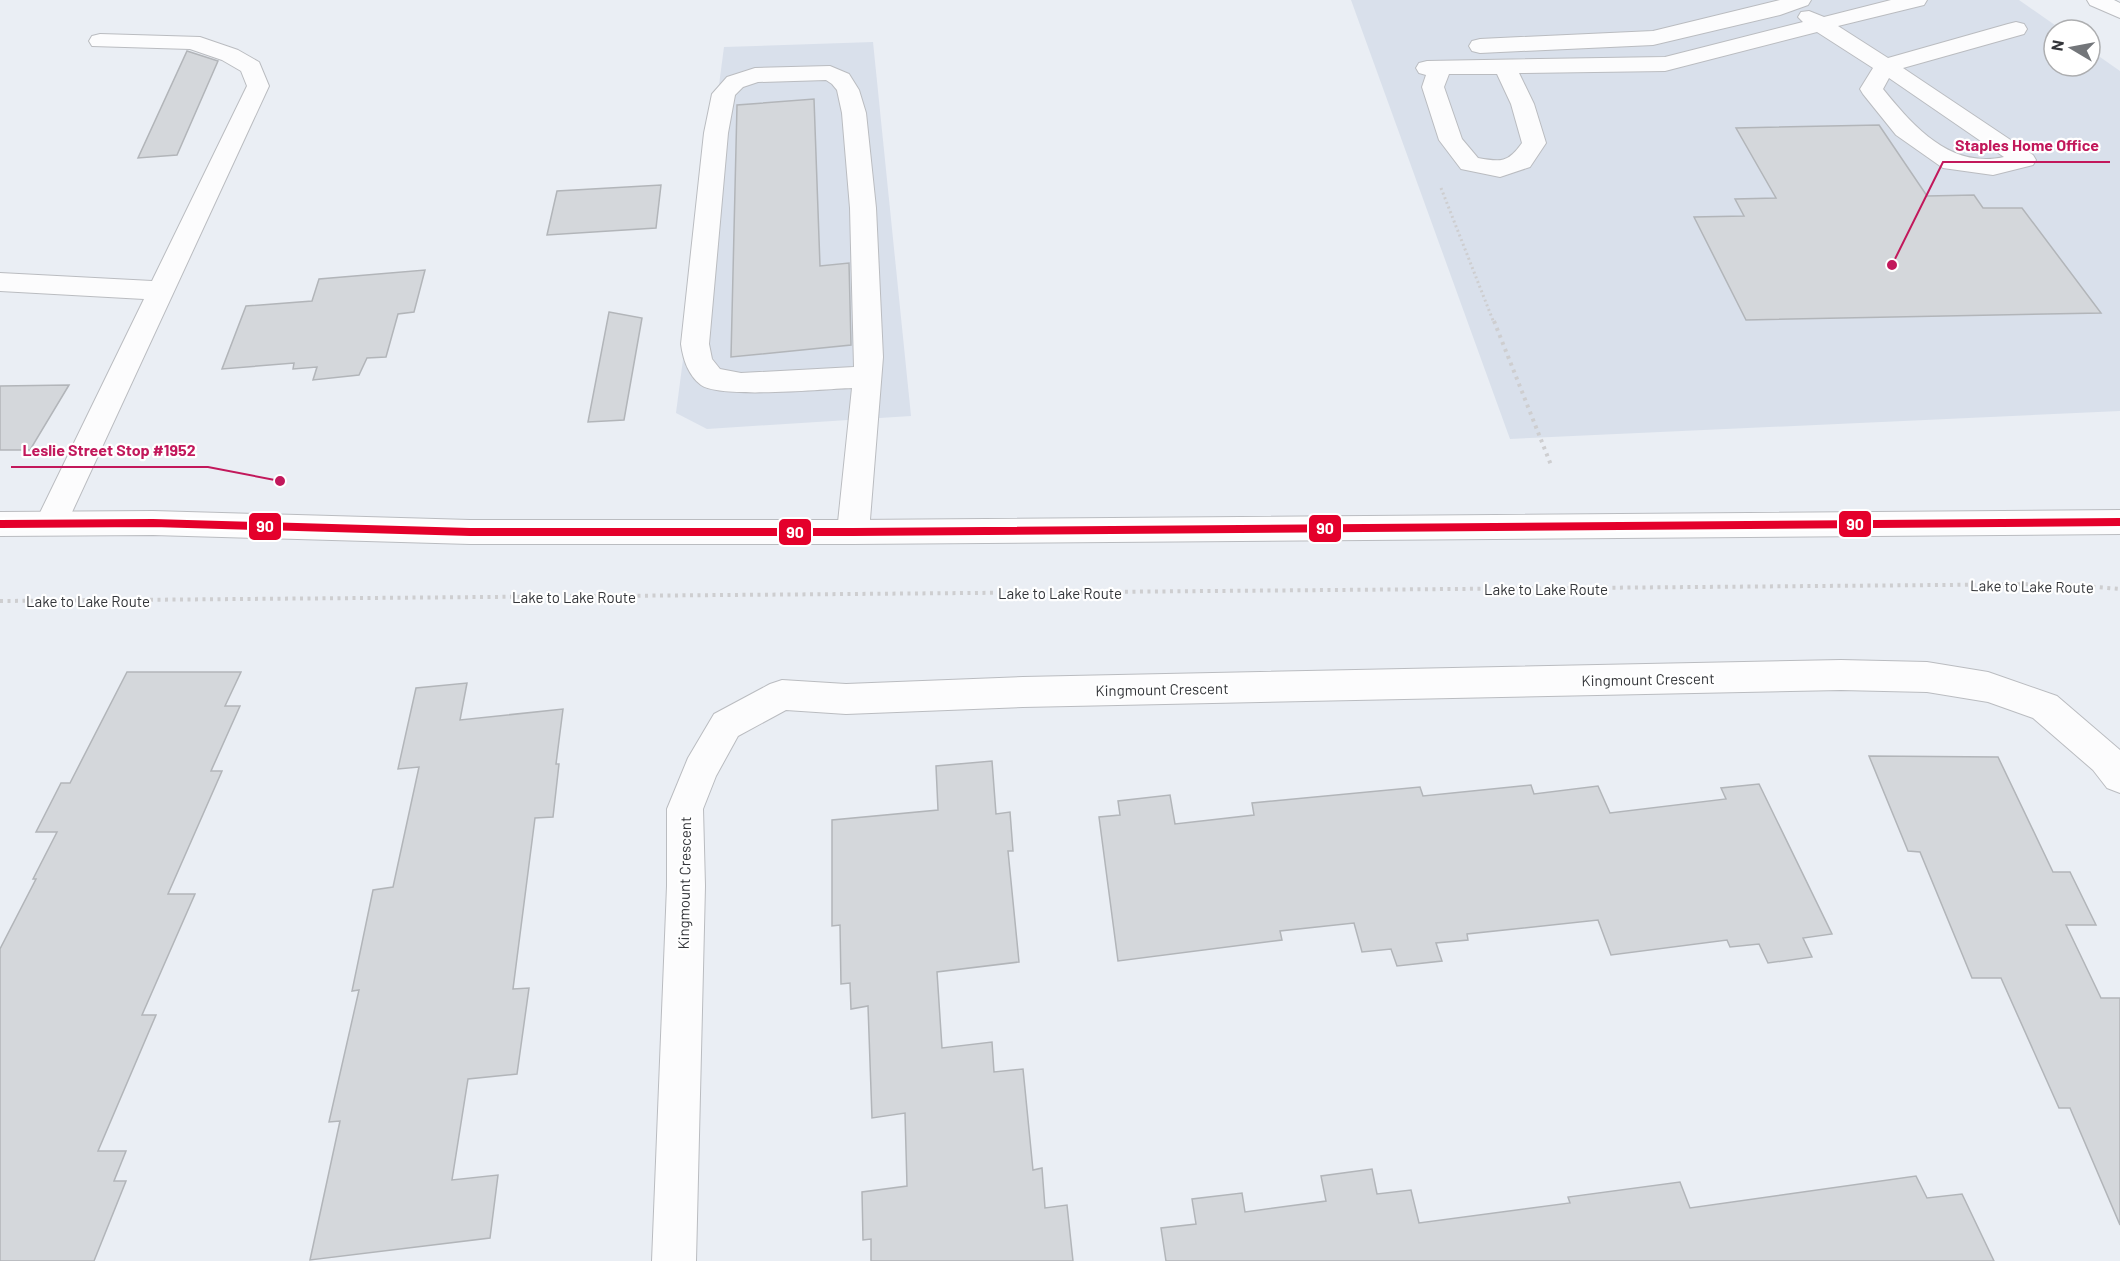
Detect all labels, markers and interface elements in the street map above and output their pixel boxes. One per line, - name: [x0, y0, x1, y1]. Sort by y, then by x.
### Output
- north arrow: [2042, 18, 2102, 78]
- text: N: [2046, 38, 2067, 52]
- callout: Staples Home Office: [1943, 128, 2110, 162]
- text: Staples Home Office: [1955, 135, 2099, 154]
- callout: Leslie Street Stop #1952: [11, 433, 208, 467]
- text: Leslie Street Stop #1952: [22, 440, 196, 459]
- line badge: 90: [1838, 510, 1872, 538]
- line badge: 90: [248, 512, 282, 541]
- line badge: 90: [1308, 514, 1342, 543]
- text: 90: [1846, 514, 1864, 533]
- text: 90: [256, 516, 274, 535]
- line badge: 90: [778, 518, 812, 546]
- text: 90: [1316, 518, 1334, 537]
- text: 90: [786, 522, 804, 541]
- street label: Lake to Lake Route: [1970, 576, 2094, 596]
- street label: Lake to Lake Route: [1484, 580, 1608, 598]
- street label: Lake to Lake Route: [998, 584, 1122, 602]
- street label: Lake to Lake Route: [512, 588, 636, 606]
- street label: Lake to Lake Route: [26, 592, 150, 610]
- street label: Kingmount Crescent: [1581, 669, 1715, 689]
- street label: Kingmount Crescent: [1095, 679, 1229, 699]
- street label: Kingmount Crescent: [674, 816, 694, 950]

